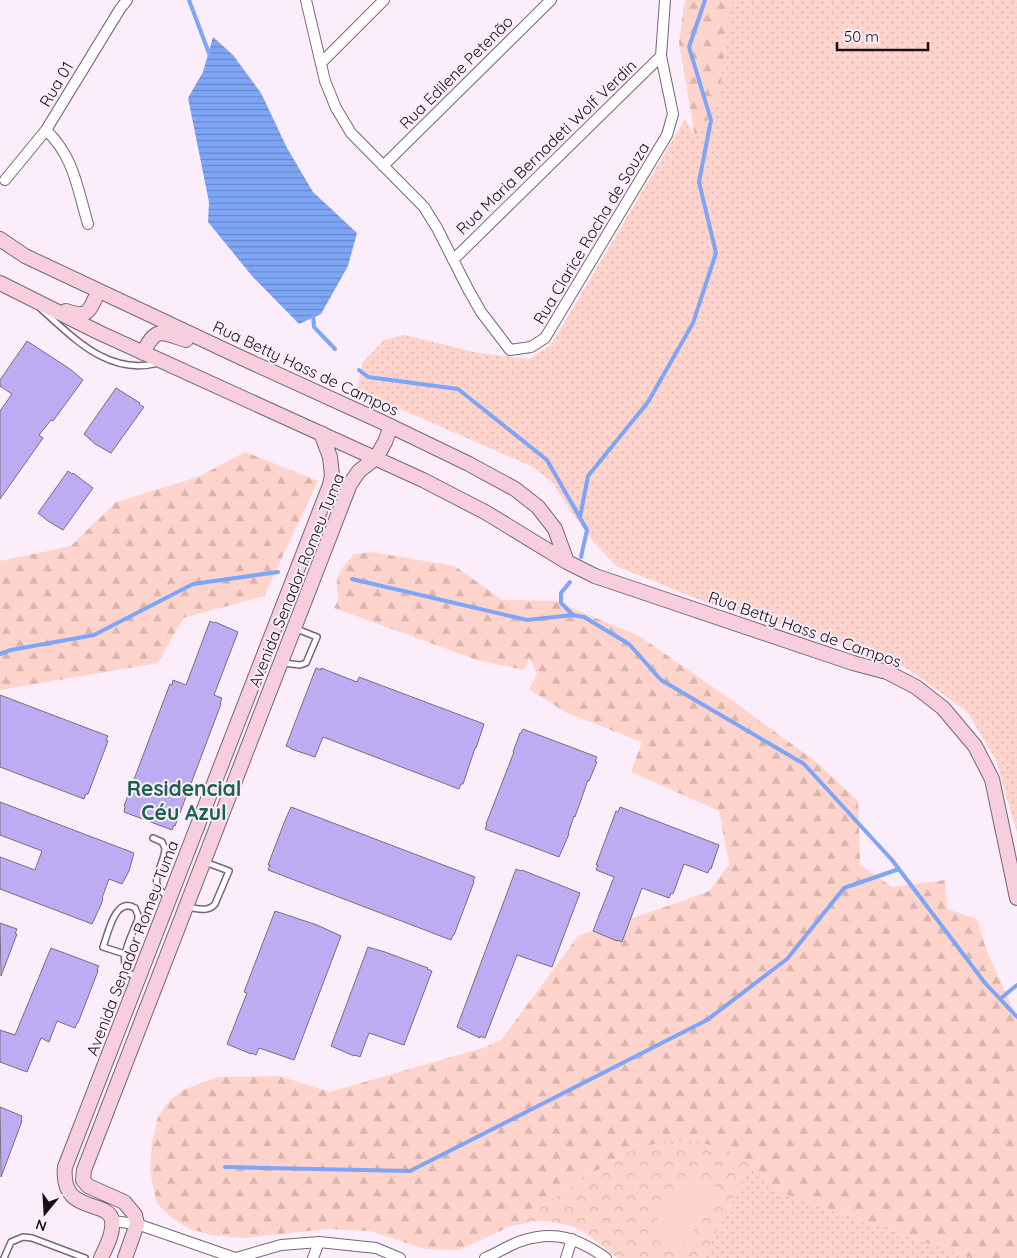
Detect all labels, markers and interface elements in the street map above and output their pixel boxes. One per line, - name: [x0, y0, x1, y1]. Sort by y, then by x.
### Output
- street label: Rua Edilene Petenão: [395, 11, 517, 133]
- scale bar: [837, 20, 928, 52]
- text: 50 m: [844, 27, 879, 46]
- street label: Rua Maria Bernadeti Wolf Verdin: [452, 55, 640, 239]
- street label: Rua 01: [35, 58, 77, 110]
- street label: Rua Clarice Rocha de Souza: [529, 138, 653, 328]
- street label: Rua Betty Hass de Campos: [210, 316, 402, 420]
- street label: Avenida Senador Romeu Tuma: [244, 470, 348, 690]
- street label: Rua Betty Hass de Campos: [706, 587, 904, 671]
- district label: Residencial Céu Azul: [127, 775, 241, 825]
- street label: Avenida Senador Romeu Tuma: [82, 837, 182, 1059]
- north arrow: [20, 1188, 70, 1238]
- text: N: [33, 1215, 49, 1236]

